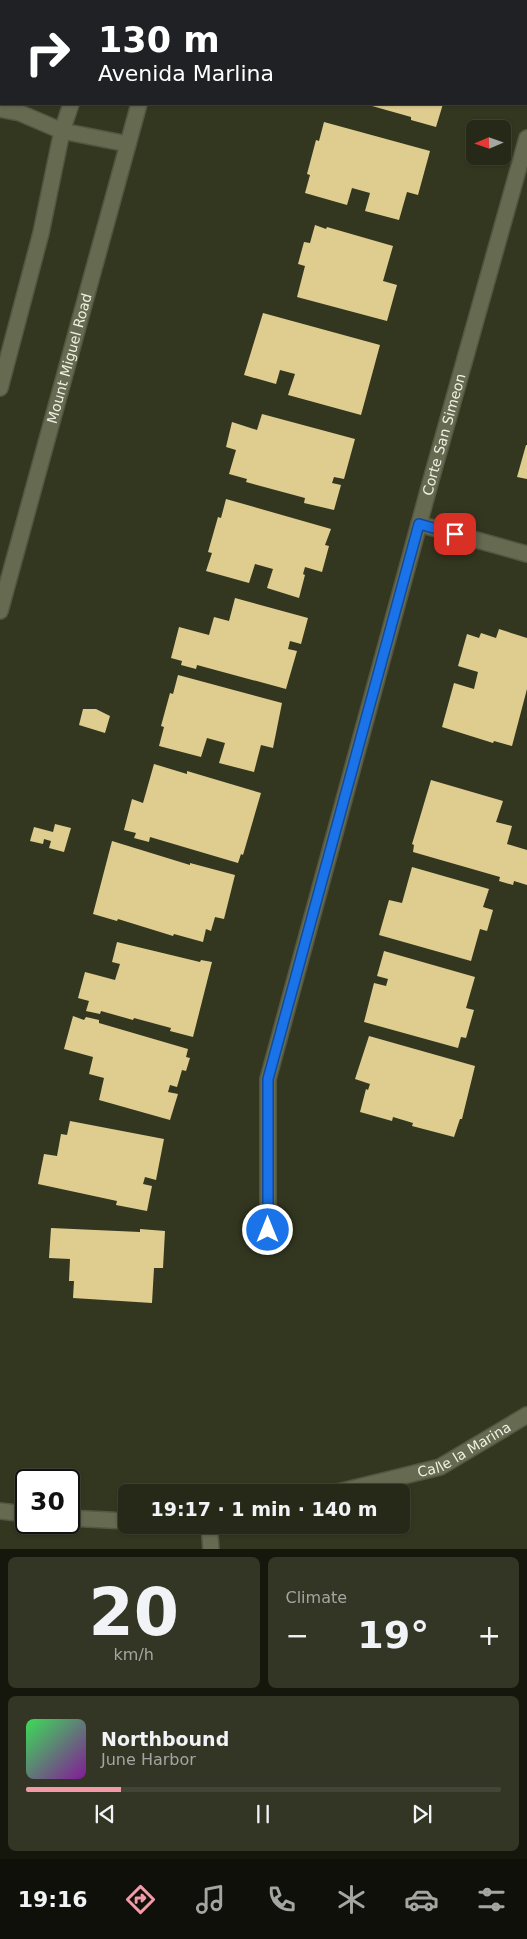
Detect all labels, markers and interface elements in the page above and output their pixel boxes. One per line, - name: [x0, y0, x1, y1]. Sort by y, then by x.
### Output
- icon: right: [15, 20, 80, 85]
- text: 130 m: [98, 20, 220, 60]
- text: Avenida Marlina: [98, 61, 274, 86]
- north arrow: [466, 120, 511, 165]
- map controls: [466, 120, 511, 165]
- street label: Mount Miguel Road: [44, 291, 95, 425]
- street label: Corte San Simeon: [419, 372, 468, 497]
- pin: [434, 513, 476, 555]
- icon: arrive: [441, 520, 469, 548]
- position arrow: [241, 1203, 293, 1255]
- street label: Calle la Marina: [416, 1419, 514, 1480]
- speed limit sign: 30: [15, 1469, 80, 1534]
- text: 19:17 · 1 min · 140 m: [150, 1498, 378, 1520]
- text: 20: [89, 1575, 179, 1650]
- text: Climate: [286, 1588, 347, 1607]
- text: 19°: [357, 1613, 429, 1657]
- text: −: [286, 1619, 309, 1652]
- text: +: [478, 1619, 501, 1652]
- text: km/h: [114, 1645, 154, 1664]
- text: Northbound: [101, 1728, 229, 1750]
- text: June Harbor: [101, 1750, 196, 1769]
- icon: previous: [91, 1800, 119, 1828]
- icon: pause: [249, 1800, 277, 1828]
- icon: next: [408, 1800, 436, 1828]
- icon: directions: [123, 1882, 158, 1917]
- icon: music: [193, 1882, 228, 1917]
- icon: phone: [264, 1882, 299, 1917]
- icon: climate: [334, 1882, 369, 1917]
- icon: car: [404, 1882, 439, 1917]
- icon: filters: [474, 1882, 509, 1917]
- text: 19:16: [18, 1887, 88, 1912]

